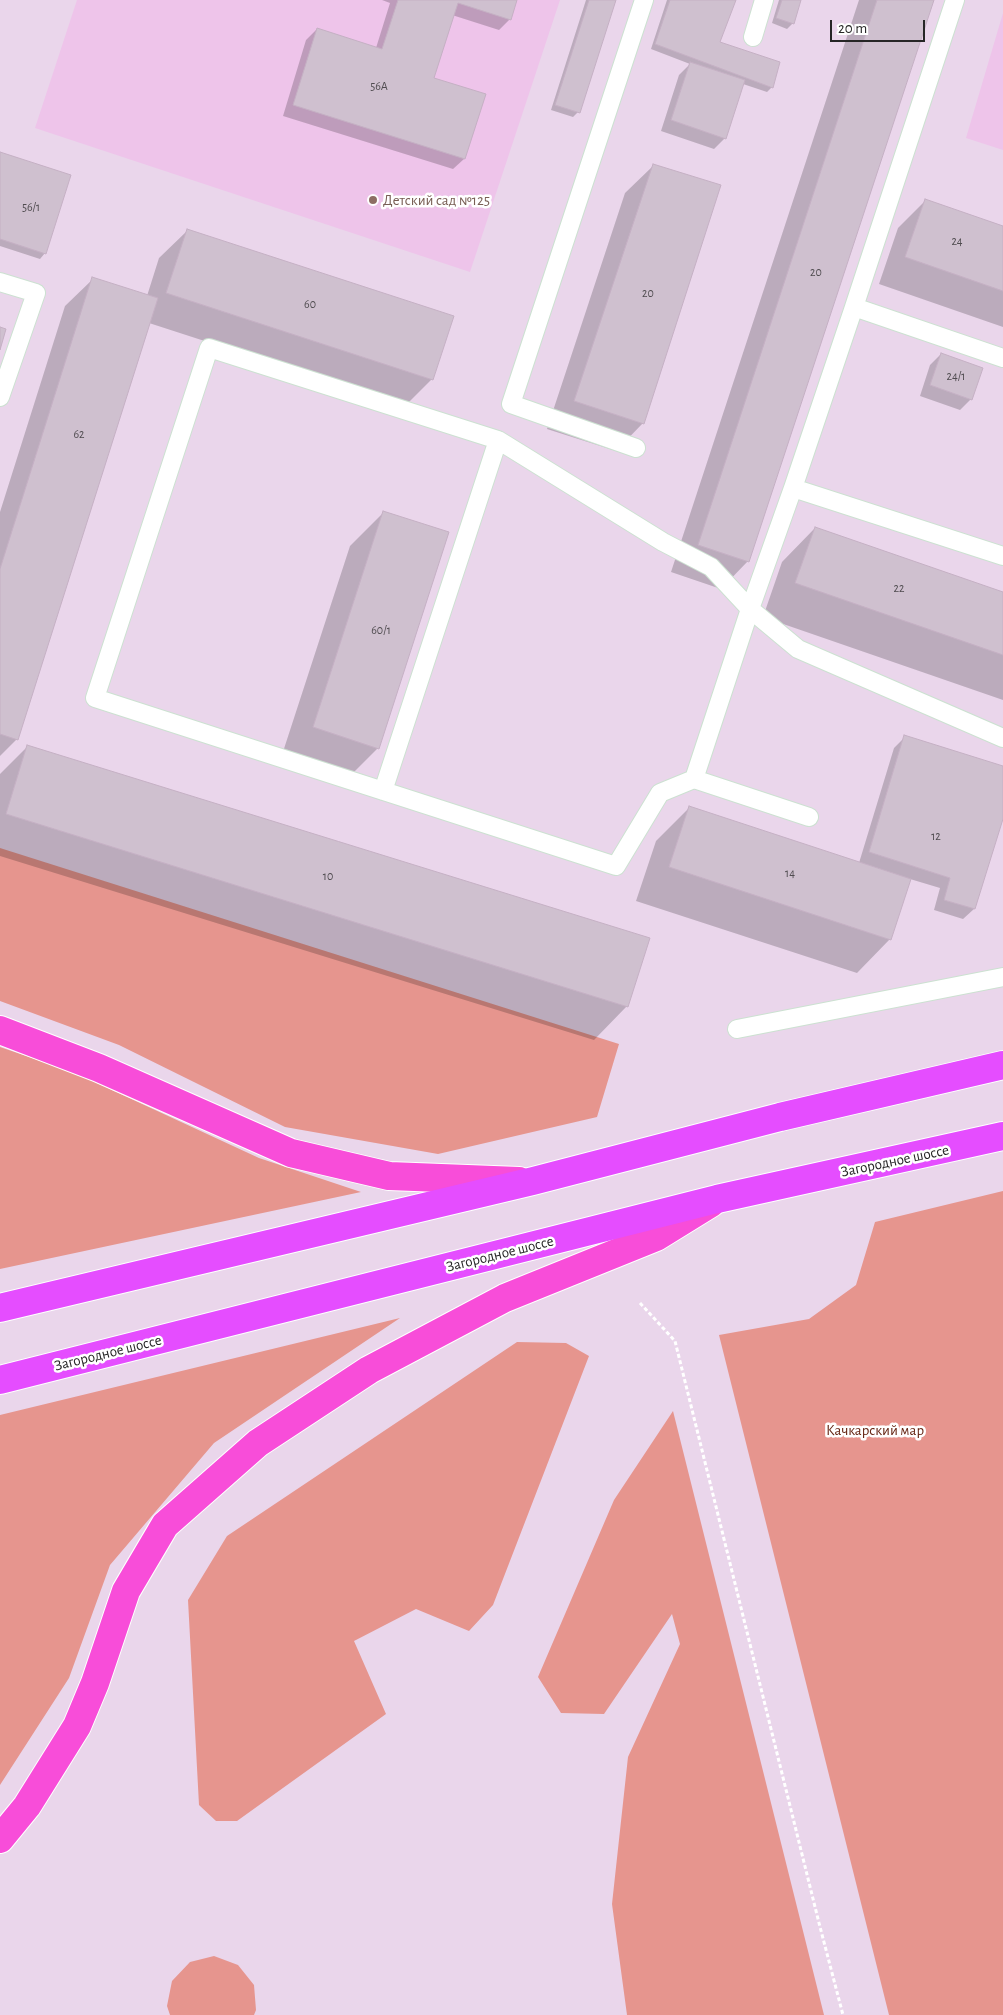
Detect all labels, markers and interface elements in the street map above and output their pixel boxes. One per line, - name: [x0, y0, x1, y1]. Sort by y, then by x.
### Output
- scale bar: [833, 10, 928, 42]
- text: 20 m: [838, 21, 867, 36]
- house number: 56А: [370, 79, 388, 93]
- place label: Детский сад №125: [383, 191, 490, 209]
- marker: Детский сад №125: [367, 194, 379, 206]
- house number: 56/1: [22, 200, 40, 214]
- house number: 24: [951, 234, 963, 248]
- house number: 20: [810, 265, 822, 279]
- house number: 20: [642, 286, 654, 300]
- house number: 60: [304, 297, 316, 311]
- house number: 24/1: [947, 369, 965, 383]
- house number: 62: [73, 427, 85, 441]
- house number: 22: [894, 581, 904, 595]
- house number: 60/1: [371, 623, 391, 637]
- house number: 12: [931, 829, 941, 843]
- house number: 14: [785, 866, 795, 880]
- house number: 10: [323, 869, 333, 883]
- street label: Загородное шоссе: [839, 1141, 951, 1181]
- street label: Загородное шоссе: [444, 1232, 556, 1276]
- street label: Загородное шоссе: [52, 1331, 164, 1375]
- park label: Качкарский мар: [826, 1421, 924, 1439]

